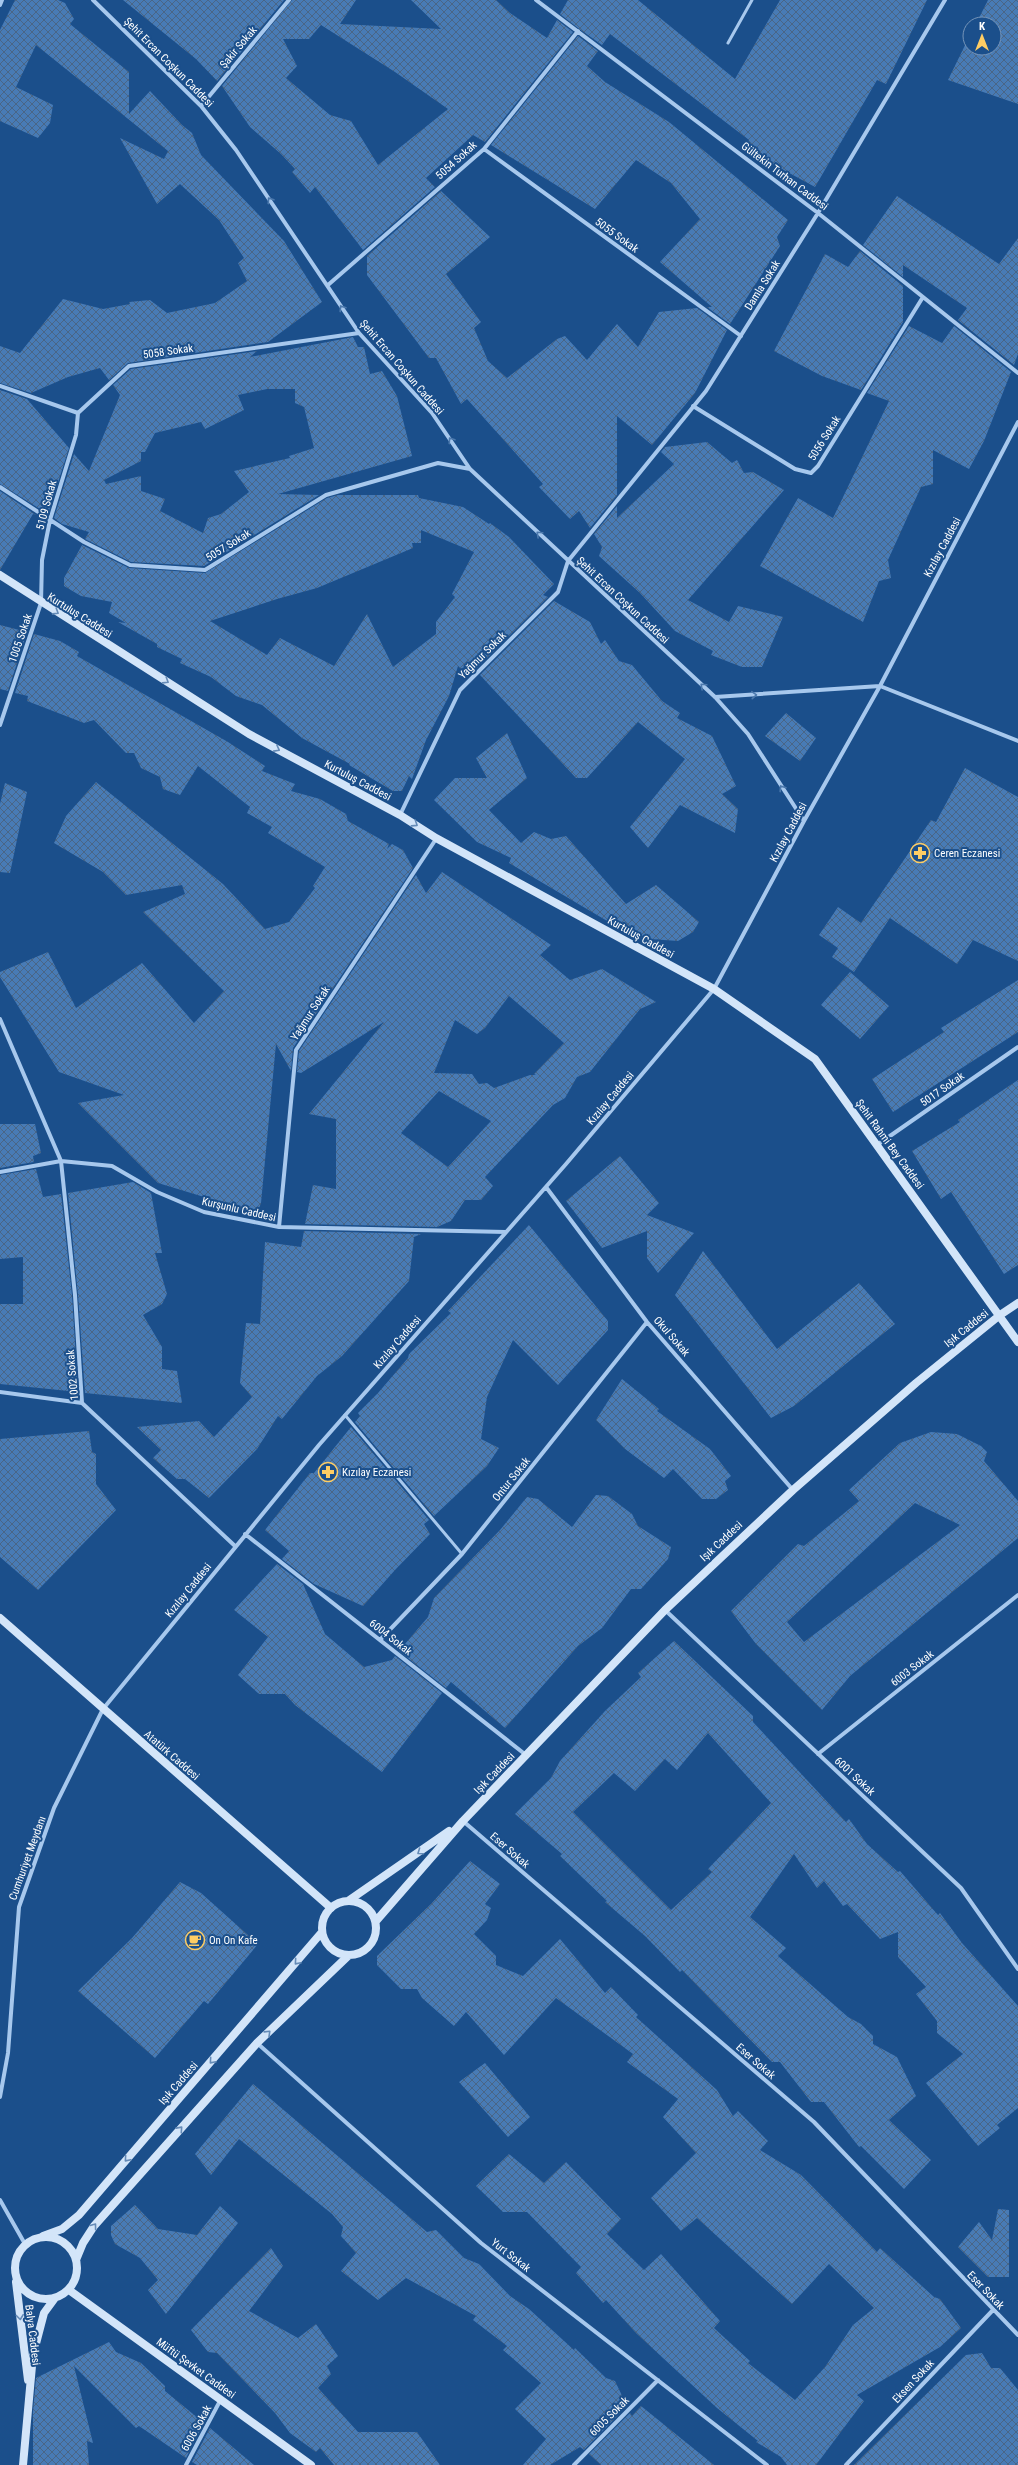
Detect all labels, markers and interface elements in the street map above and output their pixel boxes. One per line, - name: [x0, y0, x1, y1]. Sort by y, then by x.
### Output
- street label: Şehit Ercan Coşkun Caddesi: [121, 15, 216, 110]
- north arrow: [962, 16, 1002, 56]
- text: K: [979, 20, 986, 33]
- street label: Şakir Sokak: [217, 24, 260, 71]
- street label: 5054 Sokak: [433, 139, 480, 182]
- street label: Gültekin Turhan Caddesi: [739, 140, 831, 213]
- one-way arrow: [268, 197, 275, 204]
- street label: 5055 Sokak: [592, 215, 641, 256]
- street label: Damla Sokak: [742, 258, 783, 313]
- one-way arrow: [340, 305, 347, 312]
- street label: Şehit Ercan Coşkun Caddesi: [357, 317, 446, 417]
- street label: 5058 Sokak: [142, 342, 194, 361]
- street label: 5056 Sokak: [805, 413, 843, 463]
- one-way arrow: [448, 437, 456, 444]
- street label: 5109 Sokak: [34, 479, 59, 531]
- street label: Kızılay Caddesi: [921, 515, 964, 579]
- street label: 5057 Sokak: [203, 526, 253, 564]
- one-way arrow: [536, 532, 544, 539]
- street label: Şehit Ercan Coşkun Caddesi: [574, 554, 671, 647]
- street label: Kurtuluş Caddesi: [45, 590, 115, 641]
- one-way arrow: [52, 607, 59, 615]
- street label: 1005 Sokak: [6, 612, 35, 664]
- street label: Yağmur Sokak: [456, 629, 509, 682]
- one-way arrow: [161, 677, 168, 684]
- one-way arrow: [700, 683, 708, 691]
- one-way arrow: [751, 690, 757, 699]
- one-way arrow: [272, 744, 280, 752]
- street label: Kurtuluş Caddesi: [322, 757, 393, 804]
- one-way arrow: [780, 785, 787, 792]
- street label: Kızılay Caddesi: [767, 800, 810, 864]
- one-way arrow: [411, 820, 418, 827]
- pharmacy icon: Ceren Eczanesi: [909, 842, 931, 864]
- place label: Ceren Eczanesi: [934, 847, 1000, 860]
- street label: Kurtuluş Caddesi: [605, 914, 676, 961]
- street label: Yağmur Sokak: [288, 984, 333, 1043]
- street label: Kızılay Caddesi: [584, 1069, 637, 1128]
- street label: 5017 Sokak: [918, 1070, 967, 1109]
- street label: Şehit Rahmi Bey Caddesi: [853, 1097, 926, 1192]
- street label: Kurşunlu Caddesi: [201, 1195, 277, 1224]
- street label: Işık Caddesi: [942, 1307, 991, 1350]
- street label: Kızılay Caddesi: [371, 1313, 424, 1371]
- street label: Okul Sokak: [651, 1314, 692, 1359]
- street label: 1002 Sokak: [64, 1349, 81, 1401]
- street label: Ontur Sokak: [490, 1455, 533, 1504]
- pharmacy icon: Kızılay Eczanesi: [317, 1461, 339, 1483]
- place label: Kızılay Eczanesi: [342, 1466, 411, 1479]
- street label: Işık Caddesi: [698, 1519, 745, 1564]
- street label: Kızılay Caddesi: [163, 1561, 214, 1620]
- street label: 6004 Sokak: [367, 1617, 415, 1658]
- street label: 6003 Sokak: [888, 1648, 936, 1689]
- street label: Atatürk Caddesi: [141, 1728, 202, 1783]
- street label: Işık Caddesi: [471, 1750, 517, 1797]
- street label: 6001 Sokak: [832, 1754, 878, 1798]
- street label: Cumhuriyet Meydanı: [6, 1814, 49, 1902]
- street label: Eser Sokak: [487, 1830, 532, 1871]
- one-way arrow: [417, 1847, 424, 1854]
- cafe icon: On On Kafe: [184, 1929, 206, 1951]
- place label: On On Kafe: [209, 1934, 258, 1947]
- one-way arrow: [294, 1957, 301, 1965]
- one-way arrow: [263, 2030, 271, 2037]
- street label: Eser Sokak: [733, 2041, 778, 2082]
- one-way arrow: [209, 2056, 216, 2063]
- street label: Işık Caddesi: [156, 2059, 201, 2108]
- one-way arrow: [176, 2126, 183, 2133]
- one-way arrow: [125, 2155, 132, 2162]
- one-way arrow: [90, 2224, 97, 2231]
- street label: Yurt Sokak: [488, 2236, 533, 2275]
- street label: Eser Sokak: [964, 2269, 1007, 2312]
- street label: Balya Caddesi: [22, 2304, 43, 2366]
- one-way arrow: [15, 2314, 24, 2320]
- street label: Müftü Şevket Caddesi: [154, 2335, 238, 2401]
- street label: Eksen Sokak: [890, 2357, 937, 2406]
- street label: 6005 Sokak: [587, 2394, 632, 2439]
- street label: 6006 Sokak: [178, 2403, 214, 2454]

